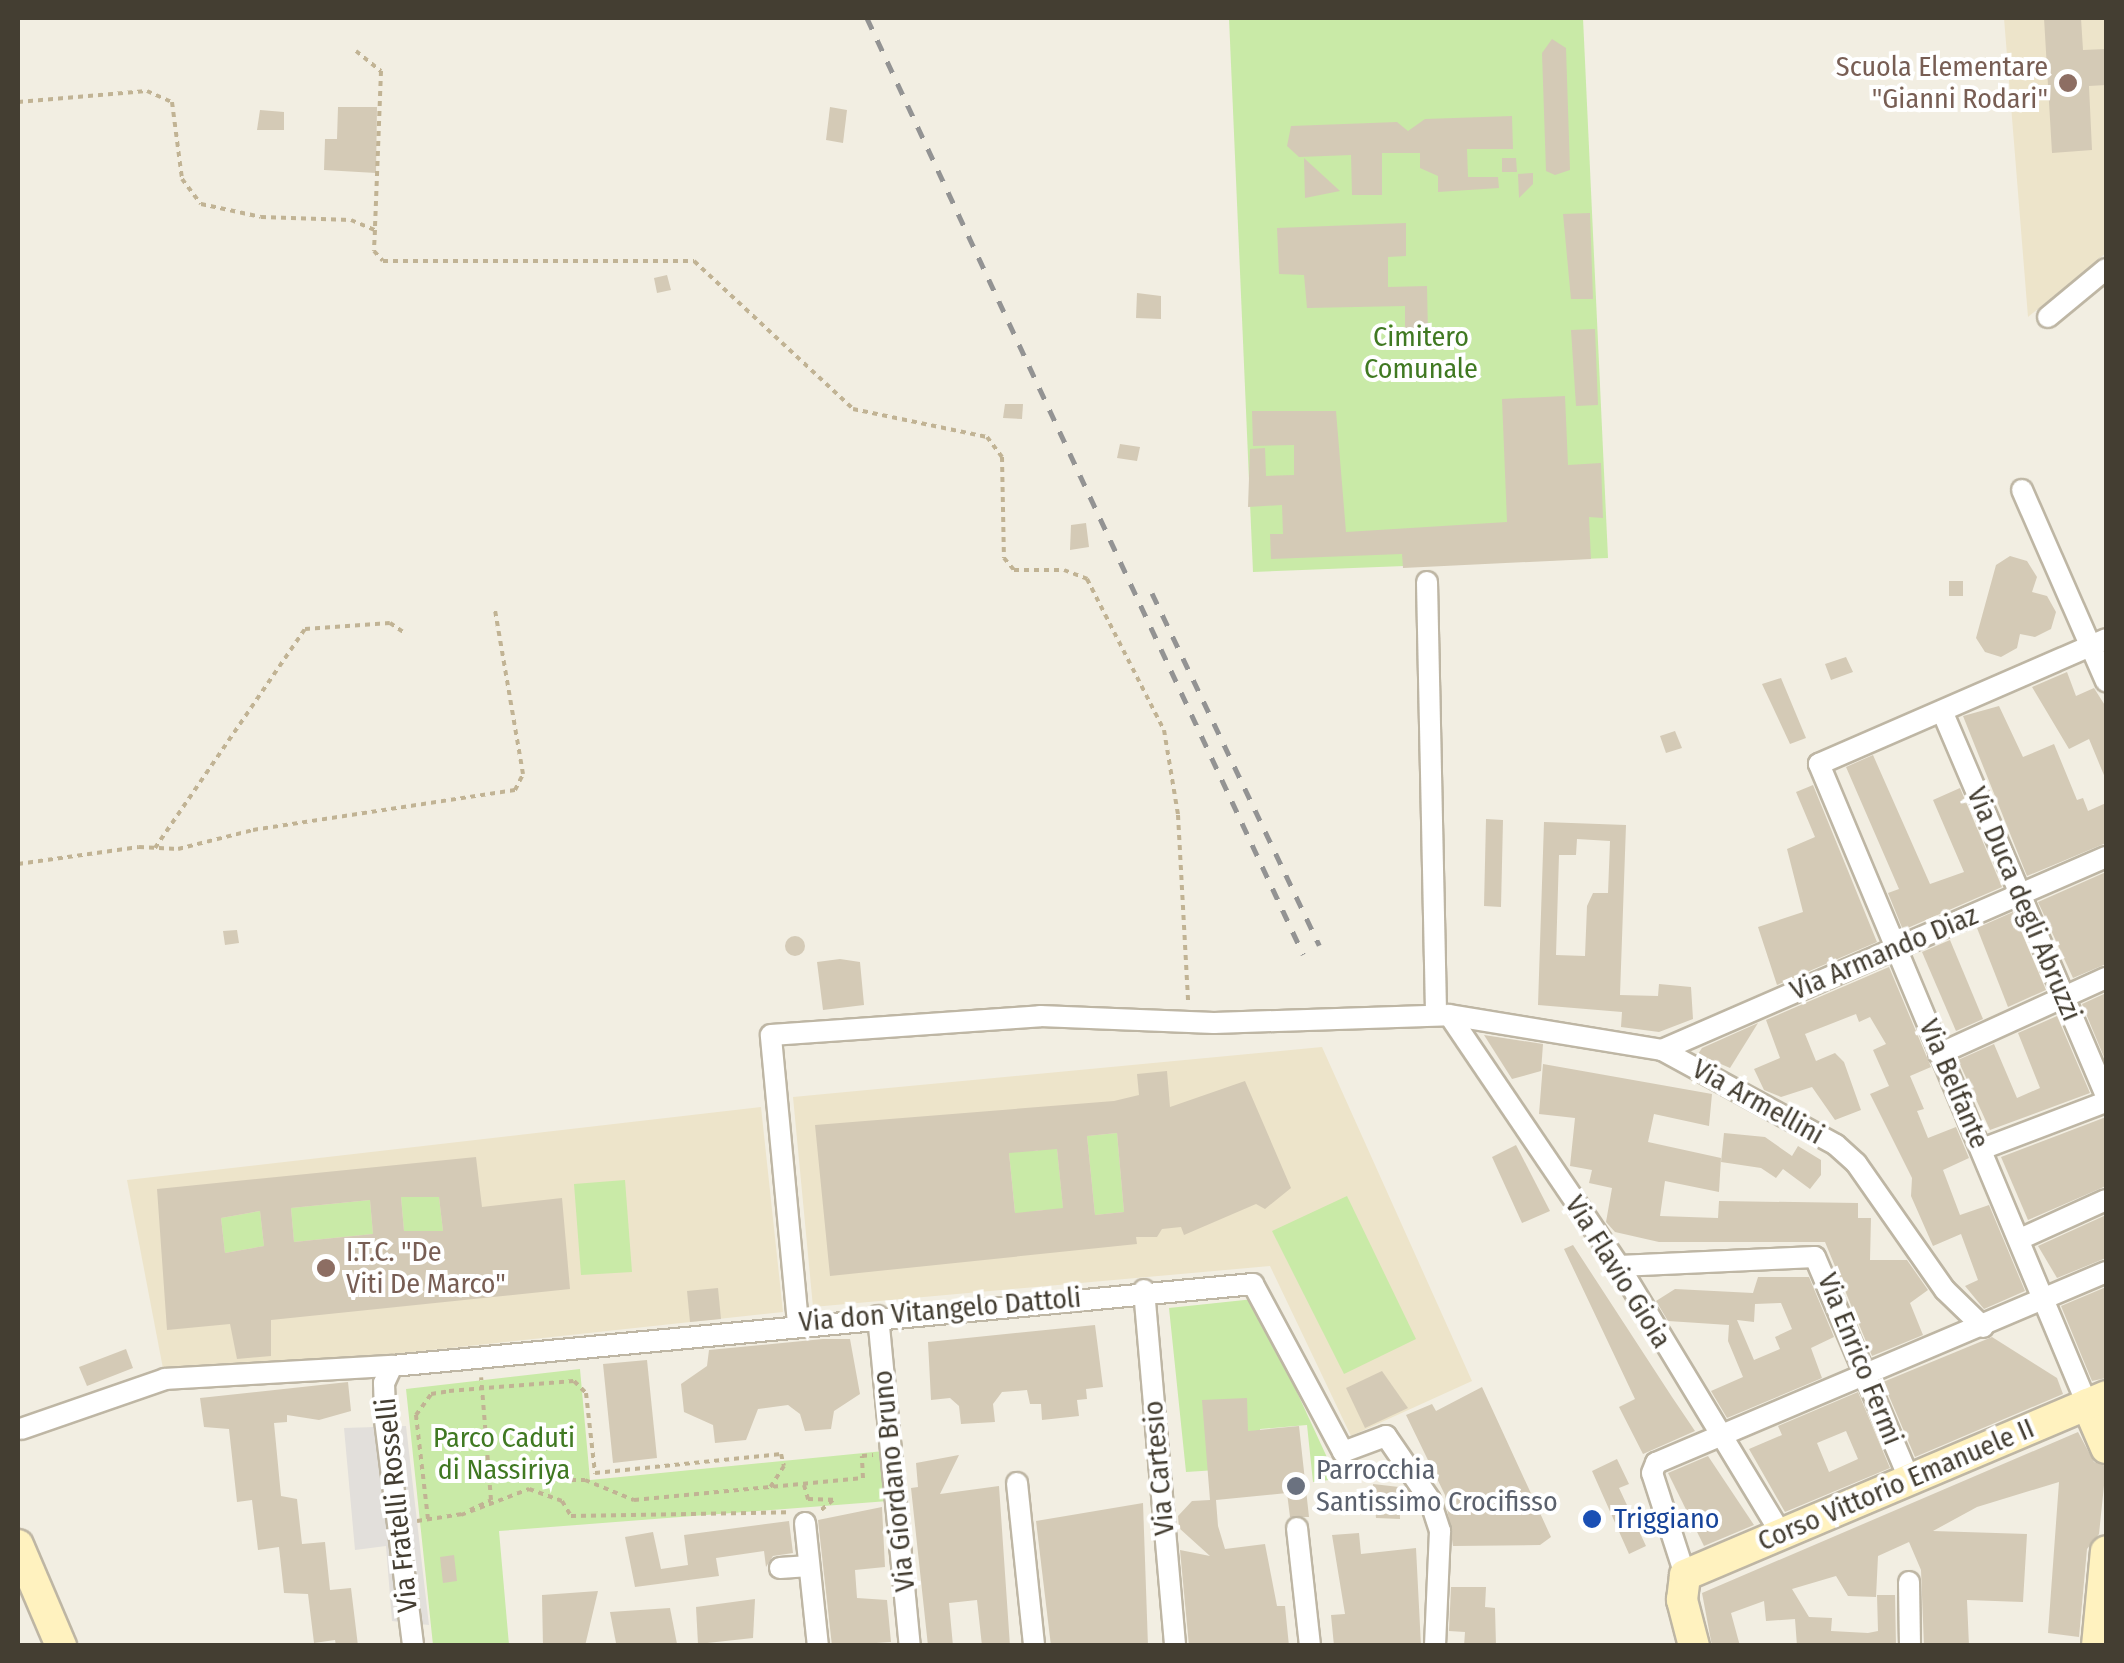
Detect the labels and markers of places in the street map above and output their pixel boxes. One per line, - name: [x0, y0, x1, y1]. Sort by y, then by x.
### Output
- place label: Scuola Elementare "Gianni Rodari": [1836, 50, 2048, 116]
- marker: Scuola Elementare "Gianni Rodari": [2057, 72, 2079, 94]
- place label: I.T.C. "De Viti De Marco": [346, 1235, 506, 1301]
- marker: I.T.C. "De Viti De Marco": [315, 1257, 337, 1279]
- place label: Parrocchia Santissimo Crocifisso: [1316, 1453, 1558, 1519]
- marker: Parrocchia Santissimo Crocifisso: [1285, 1475, 1307, 1497]
- place label: Triggiano: [1614, 1502, 1720, 1536]
- marker: Triggiano: [1579, 1506, 1605, 1532]

